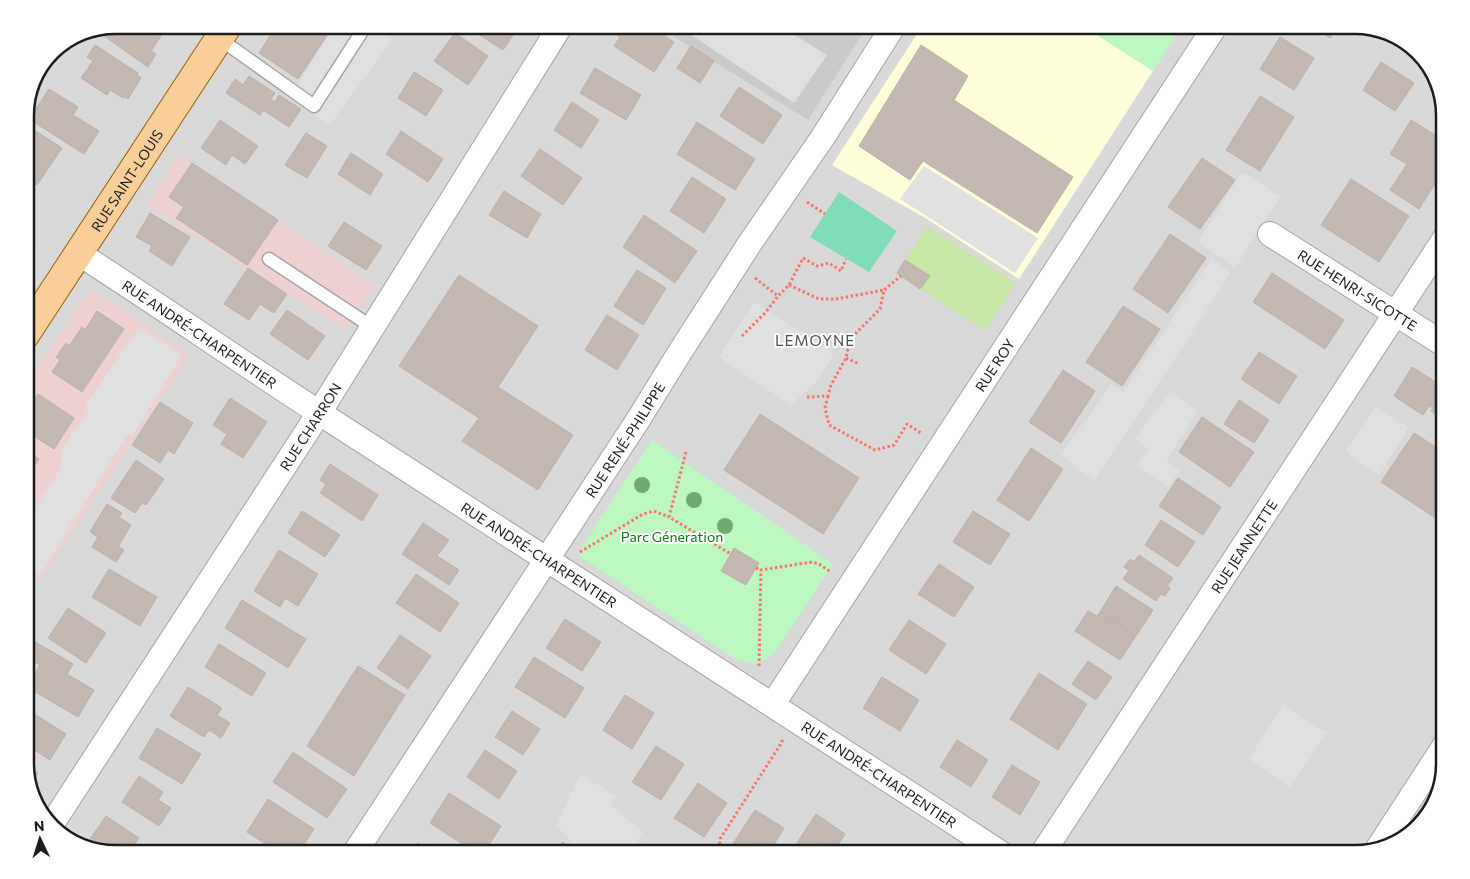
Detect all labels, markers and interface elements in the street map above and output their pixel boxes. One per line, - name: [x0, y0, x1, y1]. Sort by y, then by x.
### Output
- street label: RUE SAINT-LOUIS: [87, 126, 166, 234]
- street label: RUE HENRI-SICOTTE: [1295, 246, 1421, 334]
- street label: RUE ANDRÉ-CHARPENTIER: [119, 276, 280, 391]
- district label: LEMOYNE: [775, 331, 855, 349]
- street label: RUE ROY: [971, 335, 1018, 394]
- street label: RUE CHARRON: [276, 379, 344, 473]
- street label: RUE RENÉ-PHILIPPE: [581, 379, 668, 500]
- street label: RUE JEANNETTE: [1207, 496, 1280, 596]
- street label: RUE ANDRÉ-CHARPENTIER: [458, 498, 620, 611]
- park label: Parc Géneration: [621, 528, 723, 545]
- street label: RUE ANDRÉ-CHARPENTIER: [799, 717, 960, 831]
- north arrow: [15, 814, 65, 864]
- text: N: [33, 817, 45, 834]

